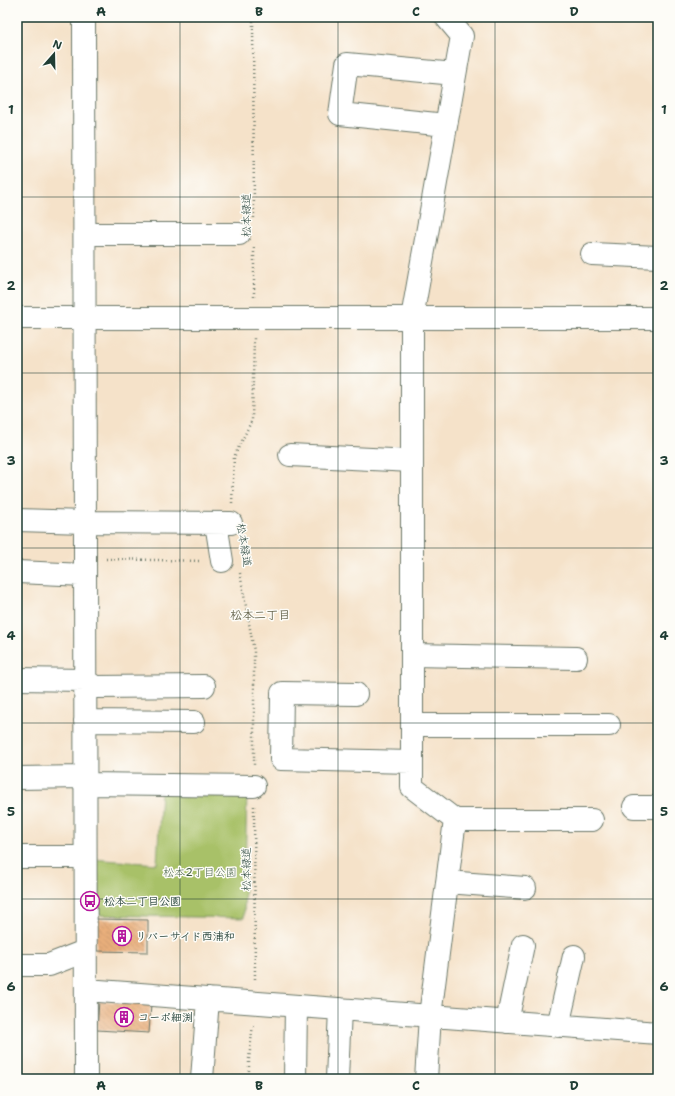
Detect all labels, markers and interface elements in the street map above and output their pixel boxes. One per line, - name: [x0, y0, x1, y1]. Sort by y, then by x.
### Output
- text: A: [96, 3, 106, 20]
- text: B: [255, 3, 263, 20]
- text: C: [412, 3, 420, 20]
- text: D: [569, 3, 579, 20]
- north arrow: [34, 34, 74, 74]
- text: N: [51, 37, 64, 54]
- text: 1: [8, 101, 14, 118]
- text: 1: [661, 101, 667, 118]
- street label: 松本緑道: [239, 193, 254, 237]
- text: 2: [6, 277, 16, 294]
- text: 2: [659, 277, 669, 294]
- text: 3: [6, 452, 16, 469]
- text: 3: [659, 452, 669, 469]
- street label: 松本緑道: [233, 522, 255, 568]
- district label: 松本二丁目: [230, 607, 290, 623]
- text: 4: [6, 627, 16, 644]
- text: 4: [659, 627, 669, 644]
- text: 5: [7, 803, 15, 820]
- text: 5: [660, 803, 668, 820]
- street label: 松本緑道: [239, 847, 254, 891]
- park label: 松本2丁目公園: [163, 865, 237, 880]
- bus stop icon: 松本二丁目公園: [79, 890, 101, 912]
- place label: 松本二丁目公園: [104, 894, 181, 909]
- building icon: リバーサイド西浦和: [111, 925, 133, 947]
- place label: リバーサイド西浦和: [136, 929, 235, 944]
- text: 6: [6, 978, 16, 995]
- text: 6: [659, 978, 669, 995]
- building icon: コーポ細渕: [113, 1006, 135, 1028]
- place label: コーポ細渕: [138, 1010, 193, 1025]
- text: A: [96, 1077, 106, 1094]
- text: B: [255, 1077, 263, 1094]
- text: C: [412, 1077, 420, 1094]
- text: D: [569, 1077, 579, 1094]

